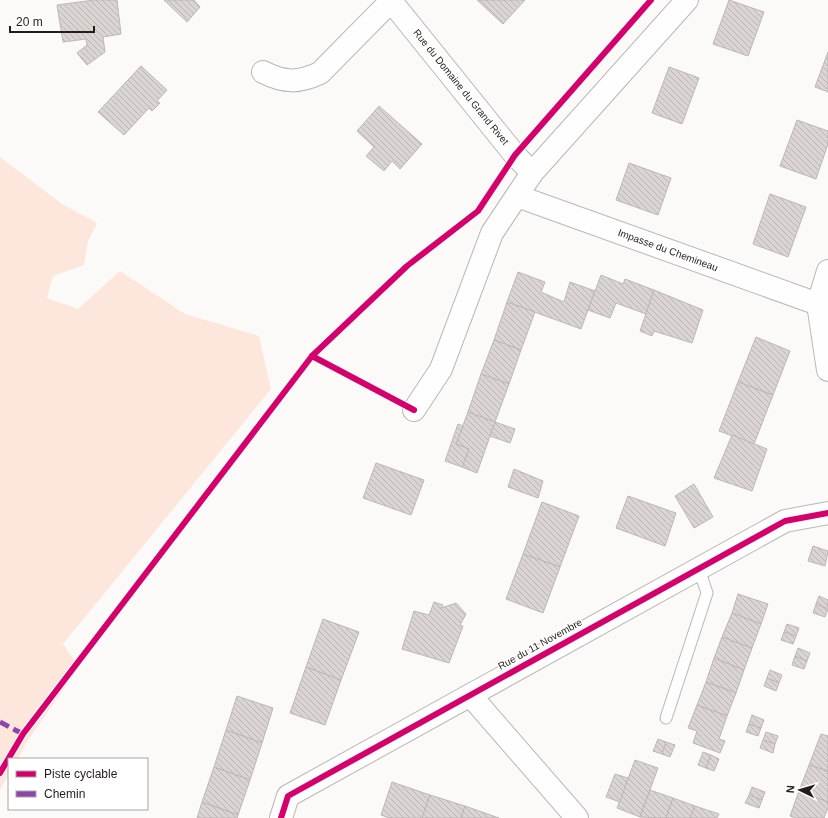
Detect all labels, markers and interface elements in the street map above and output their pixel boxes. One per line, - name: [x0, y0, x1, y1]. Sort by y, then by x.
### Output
- scale bar: [10, 8, 94, 34]
- text: 20 m: [16, 15, 43, 29]
- street label: Rue du Domaine du Grand Rivet: [411, 27, 511, 147]
- street label: Impasse du Chemineau: [616, 227, 720, 273]
- street label: Rue du 11 Novembre: [496, 616, 584, 672]
- legend: [8, 758, 148, 810]
- text: Piste cyclable: [44, 767, 118, 781]
- north arrow: [780, 770, 820, 810]
- text: N: [784, 785, 796, 794]
- text: Chemin: [44, 787, 85, 801]

